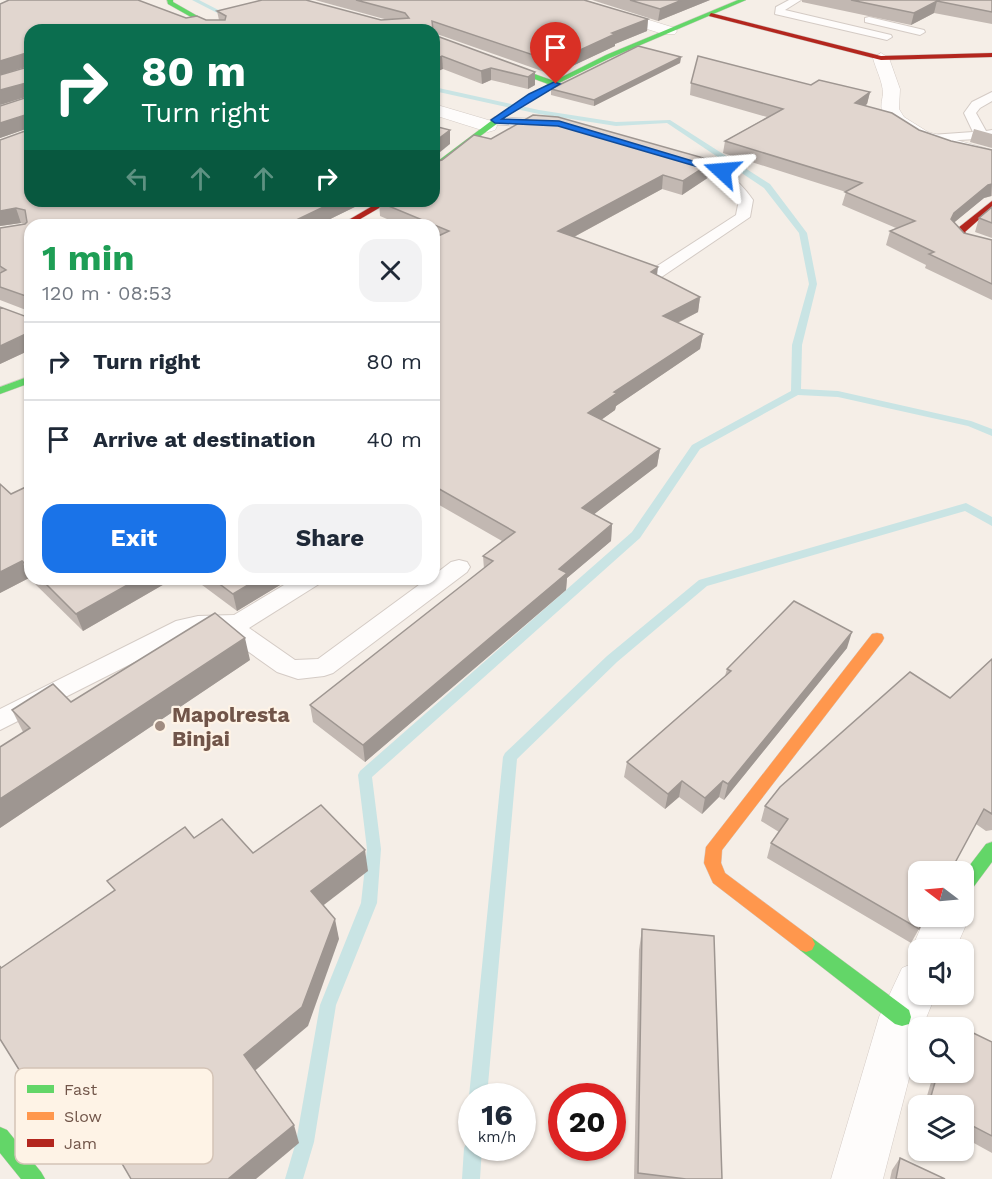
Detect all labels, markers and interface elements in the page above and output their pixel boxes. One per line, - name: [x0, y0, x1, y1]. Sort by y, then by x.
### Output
- pin: [530, 22, 581, 84]
- icon: arrive: [539, 31, 572, 64]
- text: 80 m: [141, 47, 246, 96]
- icon: right: [42, 48, 120, 126]
- text: Turn right: [141, 97, 270, 129]
- position arrow: [690, 139, 754, 203]
- icon: left: [121, 162, 154, 195]
- icon: ahead: [184, 162, 217, 195]
- icon: ahead: [247, 162, 280, 195]
- icon: right: [310, 162, 343, 195]
- text: 1 min: [42, 237, 134, 279]
- button: close: [359, 239, 422, 302]
- text: 120 m · 08:53: [42, 281, 172, 305]
- icon: right: [42, 345, 75, 378]
- text: Turn right: [93, 349, 200, 374]
- text: 80 m: [366, 349, 422, 374]
- icon: arrive: [42, 423, 75, 456]
- text: Arrive at destination: [93, 427, 316, 452]
- text: 40 m: [366, 427, 422, 452]
- button: Exit: [42, 504, 226, 573]
- button: Share: [238, 504, 422, 573]
- place label: Mapolresta Binjai: [172, 702, 290, 751]
- marker: Mapolresta Binjai: [153, 719, 167, 733]
- north arrow: [908, 861, 974, 927]
- map controls: [908, 861, 974, 1161]
- button: sound: [908, 939, 974, 1005]
- button: search: [908, 1017, 974, 1083]
- legend: [15, 1068, 213, 1164]
- text: Fast: [64, 1080, 97, 1099]
- speed limit sign: 20: [548, 1083, 626, 1161]
- button: layers: [908, 1095, 974, 1161]
- text: 16: [481, 1097, 513, 1132]
- text: Slow: [64, 1107, 102, 1126]
- text: km/h: [478, 1128, 516, 1146]
- text: Jam: [64, 1134, 97, 1153]

